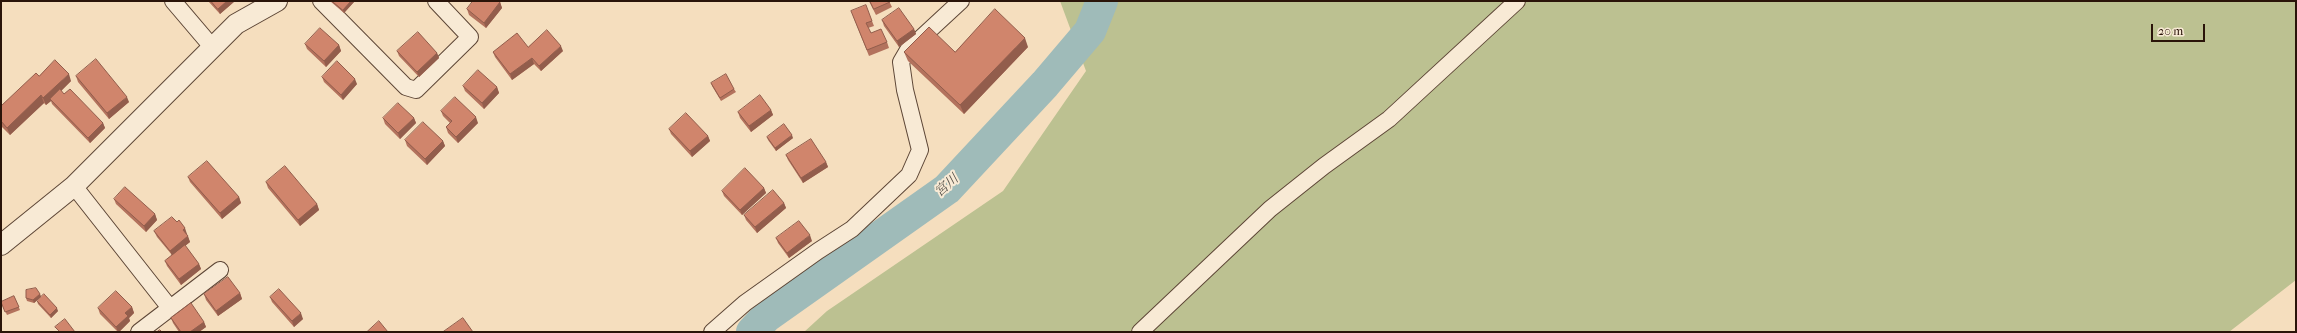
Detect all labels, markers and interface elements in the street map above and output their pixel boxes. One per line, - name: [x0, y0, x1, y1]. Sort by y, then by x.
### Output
- scale bar: [2153, 16, 2207, 42]
- text: 20 m: [2158, 24, 2183, 38]
- water label: 宮川: [932, 172, 962, 200]

